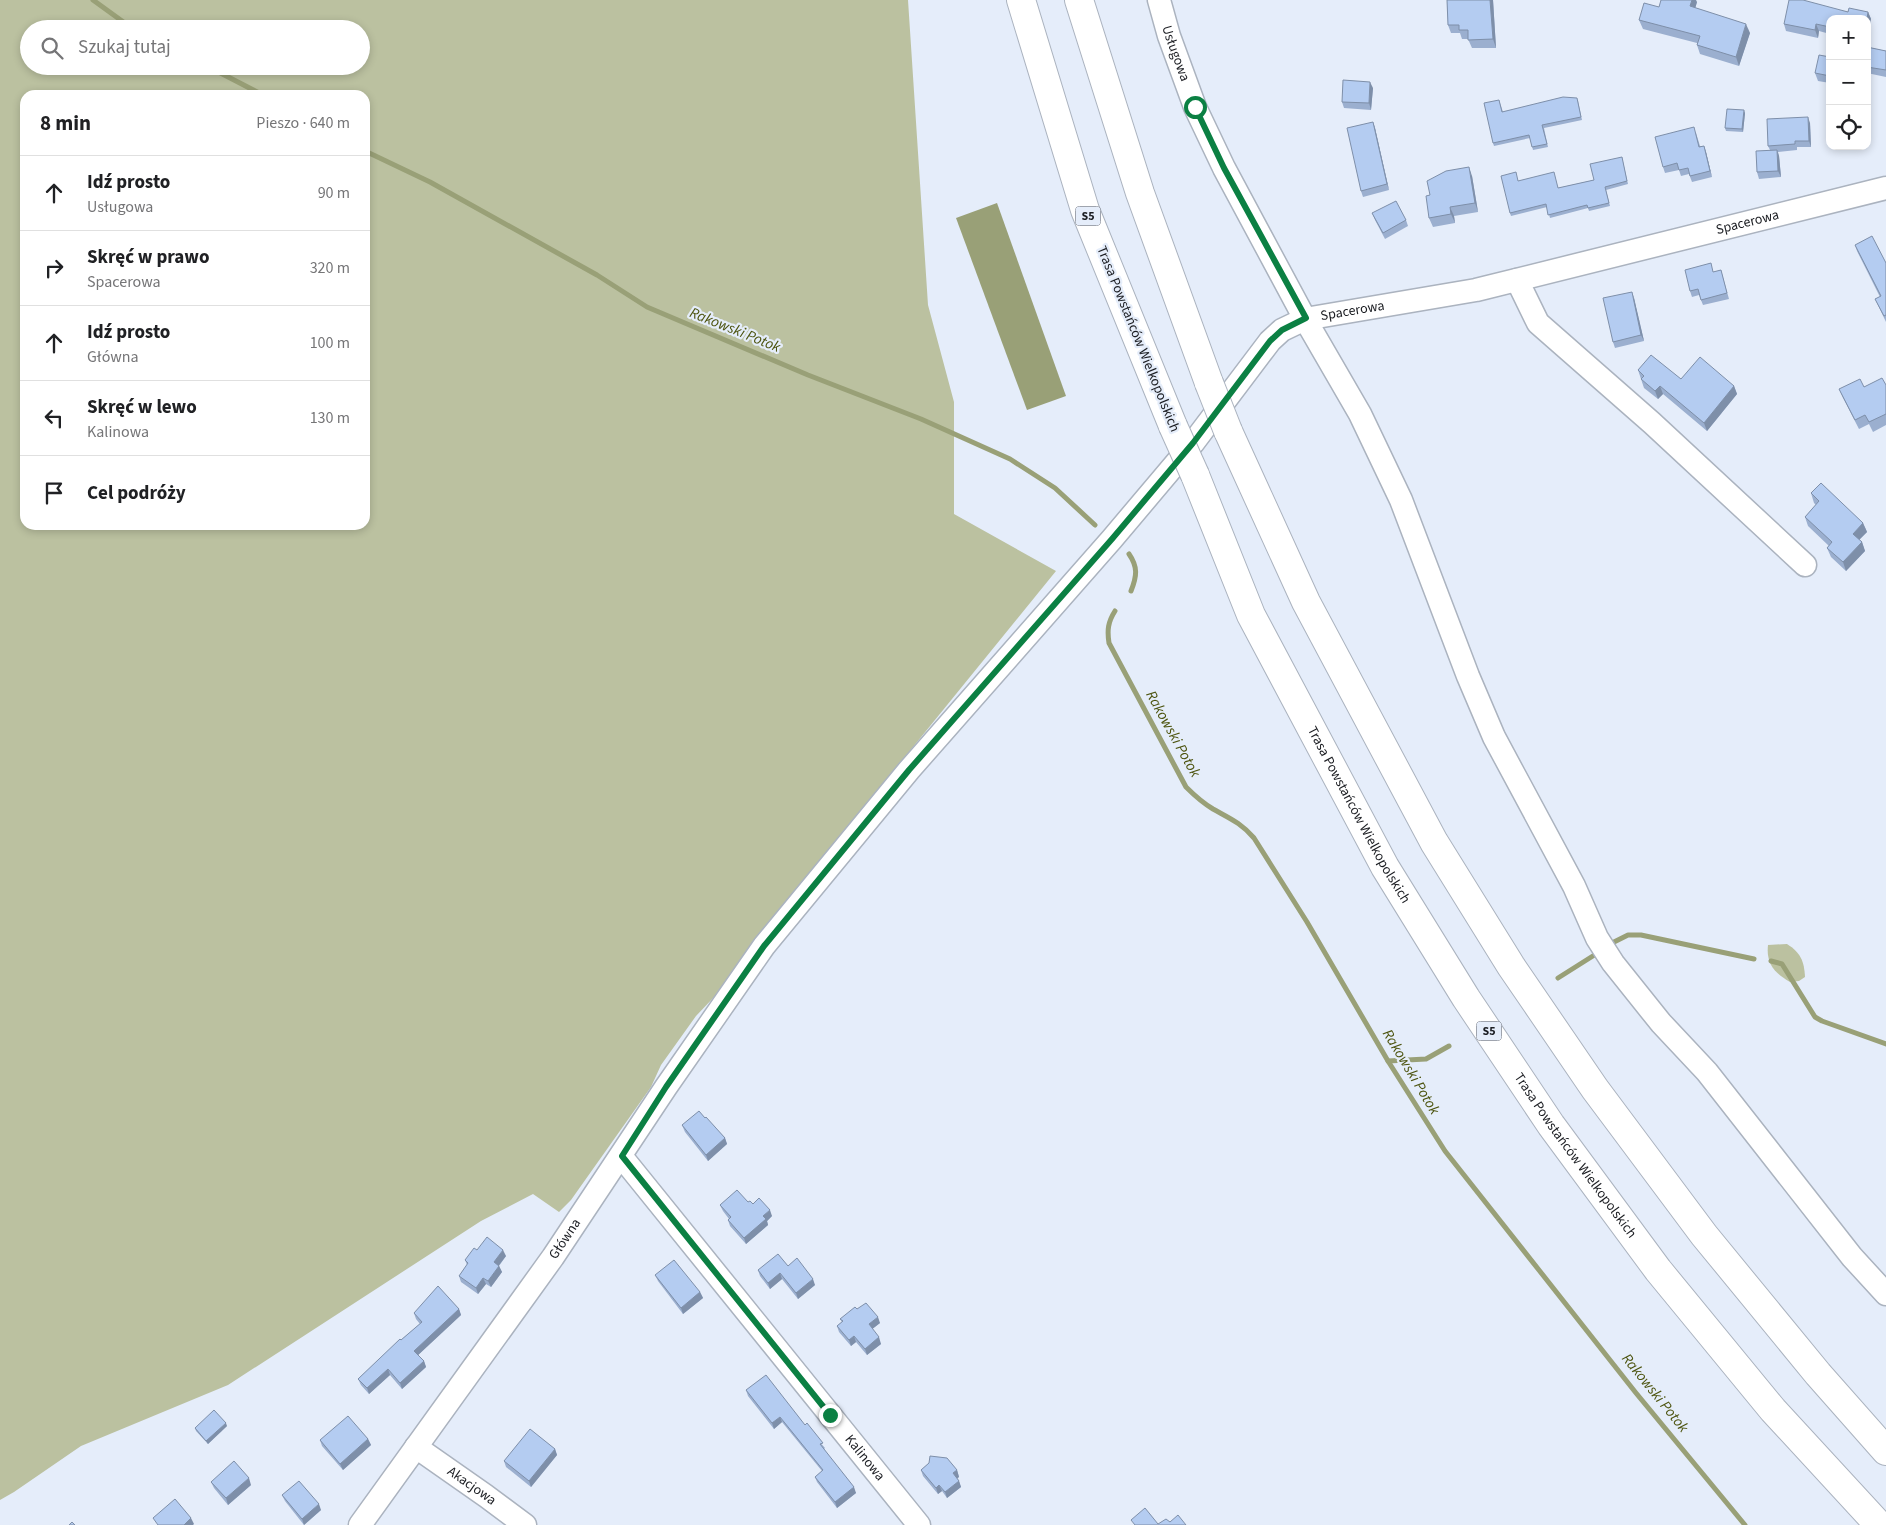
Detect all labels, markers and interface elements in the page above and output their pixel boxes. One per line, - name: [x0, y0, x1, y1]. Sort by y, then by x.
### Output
- map controls: [1826, 15, 1871, 150]
- button: +: [1826, 15, 1871, 60]
- search box: [20, 20, 370, 75]
- street label: Usługowa: [1157, 23, 1195, 84]
- icon: search: [38, 34, 66, 62]
- text: Szukaj tutaj: [78, 34, 171, 61]
- button: −: [1826, 60, 1871, 105]
- route start: [1184, 96, 1207, 119]
- button: locate: [1826, 105, 1871, 150]
- text: 8 min: [40, 108, 91, 138]
- text: Pieszo · 640 m: [256, 112, 350, 134]
- text: Idź prosto: [87, 169, 170, 196]
- icon: ahead: [40, 179, 68, 207]
- text: 90 m: [318, 182, 350, 204]
- text: Usługowa: [87, 196, 153, 218]
- street label: Spacerowa: [1714, 205, 1781, 240]
- road number: S5: [1076, 207, 1100, 226]
- street label: Trasa Powstańców Wielkopolskich: [1091, 243, 1185, 435]
- text: Skręć w prawo: [87, 244, 209, 271]
- icon: right: [40, 254, 68, 282]
- text: 320 m: [310, 257, 350, 279]
- text: Spacerowa: [87, 271, 161, 293]
- street label: Spacerowa: [1319, 296, 1386, 326]
- water label: Rakowski Potok: [686, 302, 784, 358]
- text: Idź prosto: [87, 319, 170, 346]
- icon: ahead: [40, 329, 68, 357]
- text: 100 m: [310, 332, 350, 354]
- text: Główna: [87, 346, 139, 368]
- text: Skręć w lewo: [87, 394, 197, 421]
- icon: left: [40, 404, 68, 432]
- text: 130 m: [310, 407, 350, 429]
- text: Kalinowa: [87, 421, 149, 443]
- icon: arrive: [40, 479, 68, 507]
- text: Cel podróży: [87, 480, 186, 507]
- water label: Rakowski Potok: [1140, 687, 1206, 782]
- street label: Trasa Powstańców Wielkopolskich: [1302, 723, 1415, 907]
- road number: S5: [1476, 1021, 1502, 1040]
- water label: Rakowski Potok: [1377, 1025, 1445, 1119]
- street label: Trasa Powstańców Wielkopolskich: [1509, 1069, 1641, 1242]
- street label: Główna: [544, 1215, 586, 1263]
- water label: Rakowski Potok: [1617, 1349, 1694, 1438]
- route end: [819, 1404, 842, 1427]
- street label: Kalinowa: [840, 1430, 890, 1485]
- street label: Akacjowa: [443, 1462, 500, 1510]

